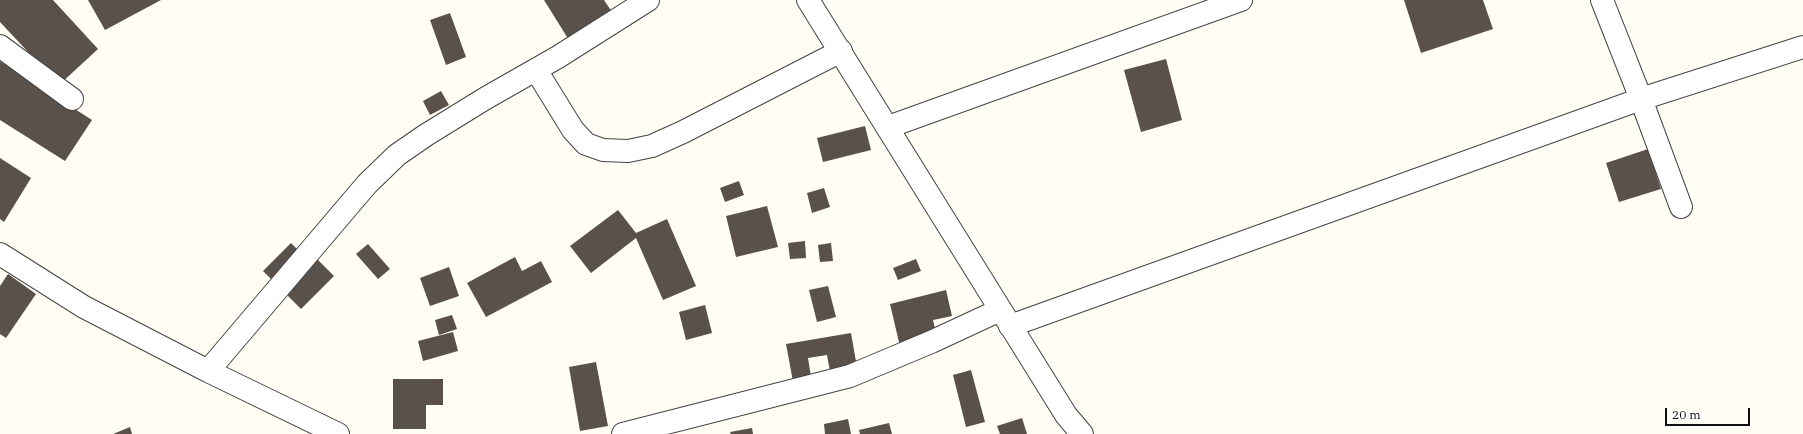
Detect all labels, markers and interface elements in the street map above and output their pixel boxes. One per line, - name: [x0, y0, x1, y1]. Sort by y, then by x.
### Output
- scale bar: [1667, 400, 1752, 426]
- text: 20 m: [1672, 407, 1701, 422]

